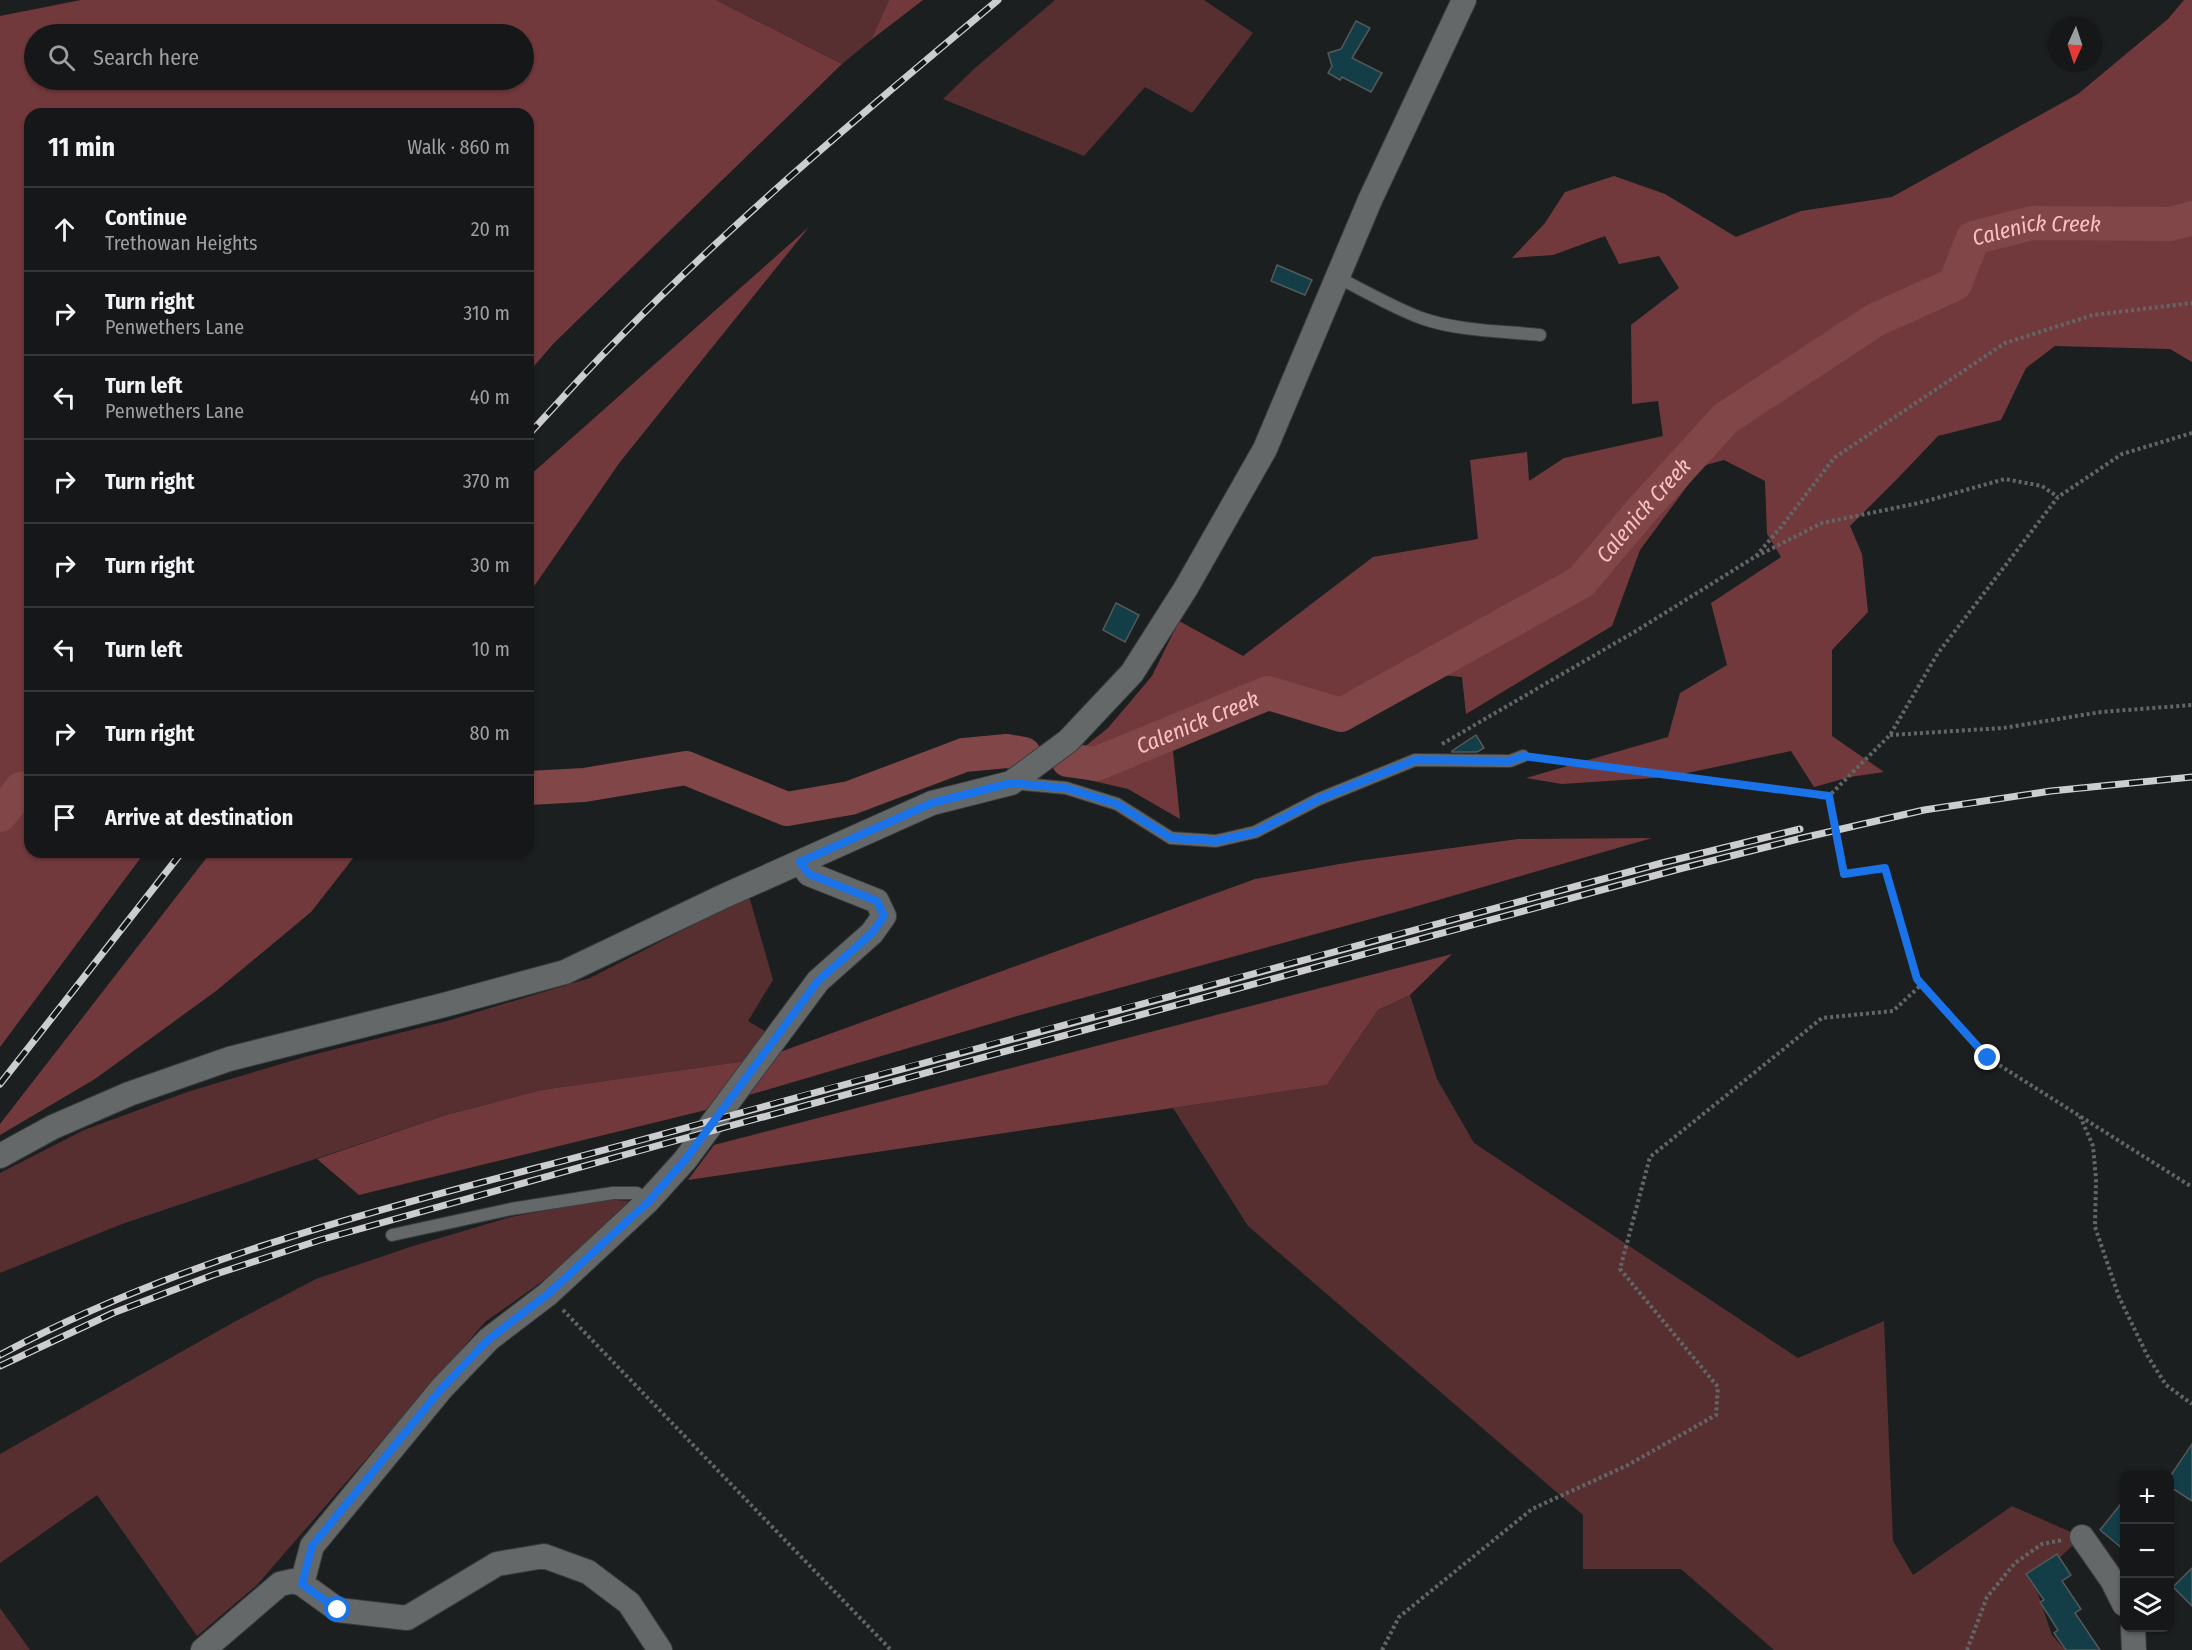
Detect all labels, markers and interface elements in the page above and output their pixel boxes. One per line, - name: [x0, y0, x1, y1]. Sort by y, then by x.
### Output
- north arrow: [2048, 18, 2102, 72]
- search box: [24, 24, 534, 90]
- icon: search: [45, 41, 78, 74]
- text: Search here: [93, 44, 199, 71]
- text: 11 min: [48, 132, 115, 163]
- text: Walk · 860 m: [407, 135, 510, 159]
- text: Continue: [105, 204, 187, 231]
- water label: Calenick Creek: [1969, 209, 2101, 251]
- icon: ahead: [48, 213, 81, 246]
- text: 20 m: [471, 217, 510, 241]
- text: Trethowan Heights: [105, 231, 258, 255]
- text: Turn right: [105, 288, 194, 315]
- icon: right: [48, 297, 81, 330]
- text: 310 m: [463, 301, 510, 325]
- text: Penwethers Lane: [105, 315, 244, 339]
- text: Turn left: [105, 372, 183, 399]
- icon: left: [48, 381, 81, 414]
- text: 40 m: [470, 385, 510, 409]
- text: Penwethers Lane: [105, 399, 244, 423]
- water label: Calenick Creek: [1590, 452, 1696, 568]
- icon: right: [48, 465, 81, 498]
- text: Turn right: [105, 468, 194, 495]
- text: 370 m: [463, 469, 510, 493]
- icon: right: [48, 549, 81, 582]
- text: Turn right: [105, 552, 194, 579]
- text: 30 m: [470, 553, 510, 577]
- icon: left: [48, 633, 81, 666]
- text: Turn left: [105, 636, 183, 663]
- text: 10 m: [472, 637, 510, 661]
- water label: Calenick Creek: [1132, 685, 1263, 759]
- icon: right: [48, 717, 81, 750]
- text: Turn right: [105, 720, 194, 747]
- text: 80 m: [470, 721, 510, 745]
- icon: arrive: [48, 801, 81, 834]
- text: Arrive at destination: [105, 804, 293, 831]
- route end: [1974, 1044, 2000, 1070]
- map controls: [2120, 1470, 2174, 1632]
- button: +: [2120, 1470, 2174, 1524]
- button: −: [2120, 1524, 2174, 1578]
- button: layers: [2120, 1578, 2174, 1632]
- route start: [324, 1596, 350, 1622]

